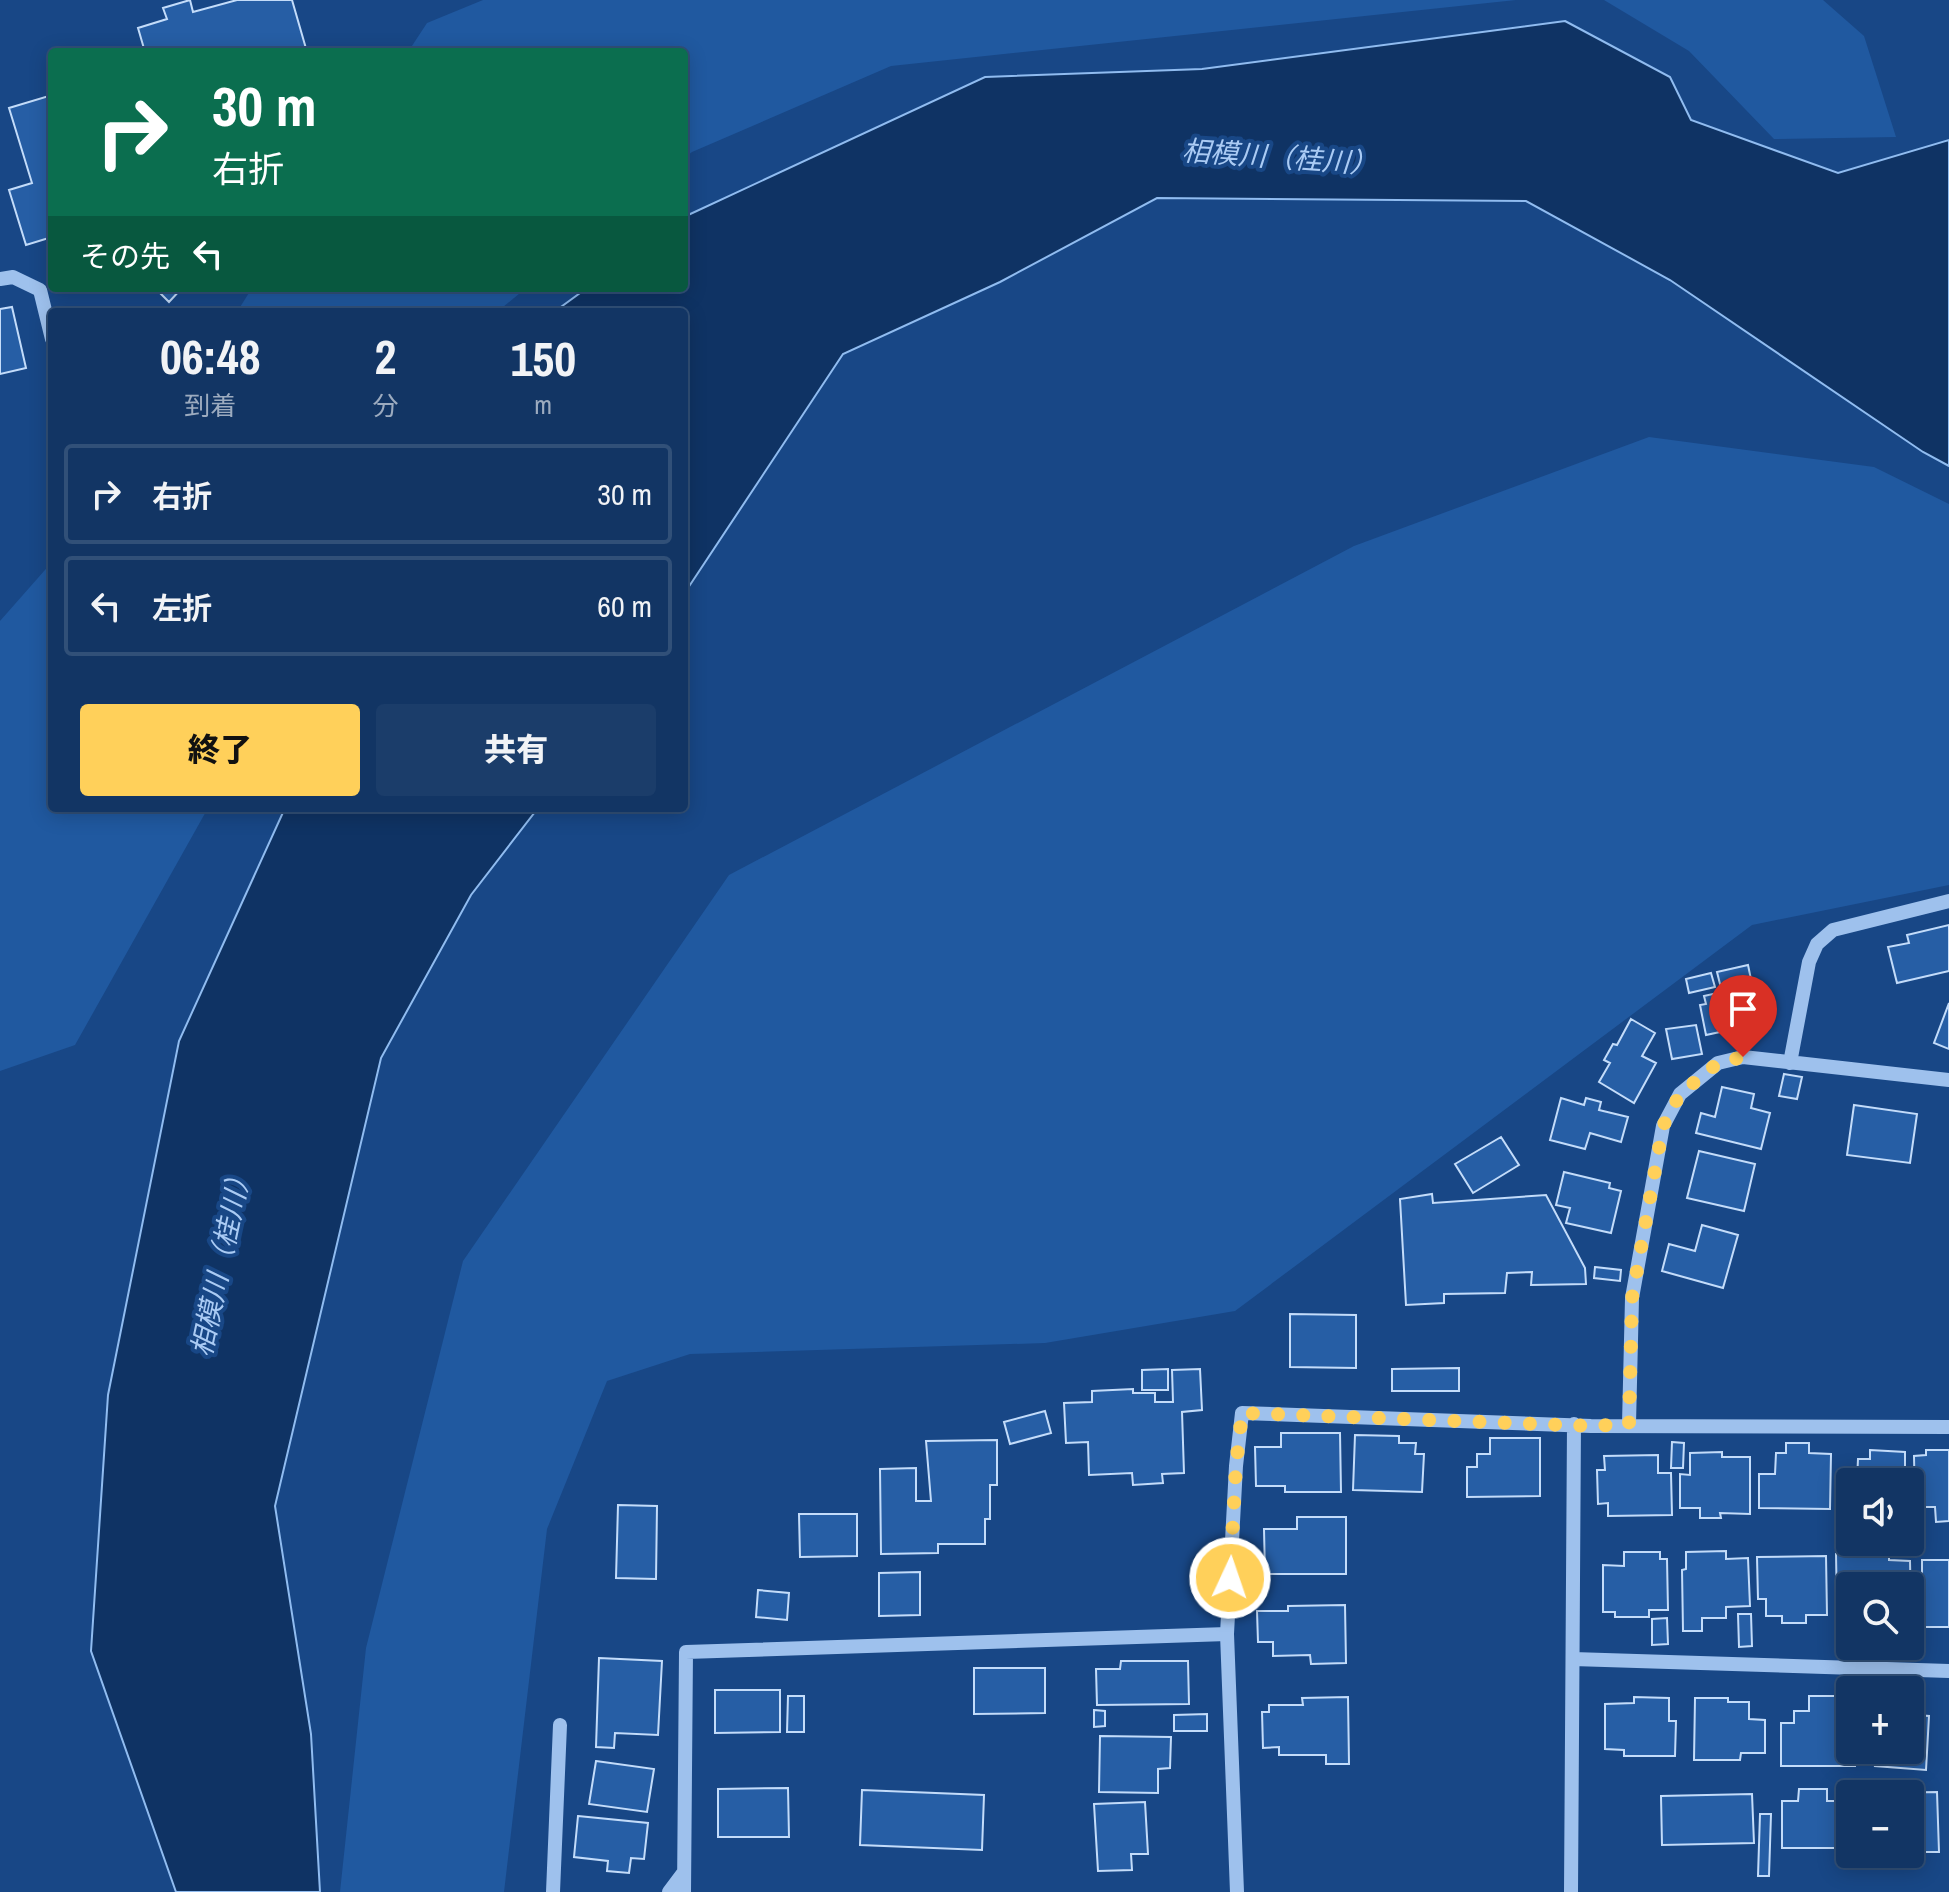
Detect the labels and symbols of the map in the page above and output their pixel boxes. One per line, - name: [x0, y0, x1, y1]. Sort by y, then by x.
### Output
- water label: 相模川（桂川）: [1181, 131, 1379, 183]
- pin: [1709, 975, 1777, 1057]
- water label: 相模川（桂川）: [182, 1160, 260, 1360]
- position arrow: [1188, 1536, 1272, 1620]

